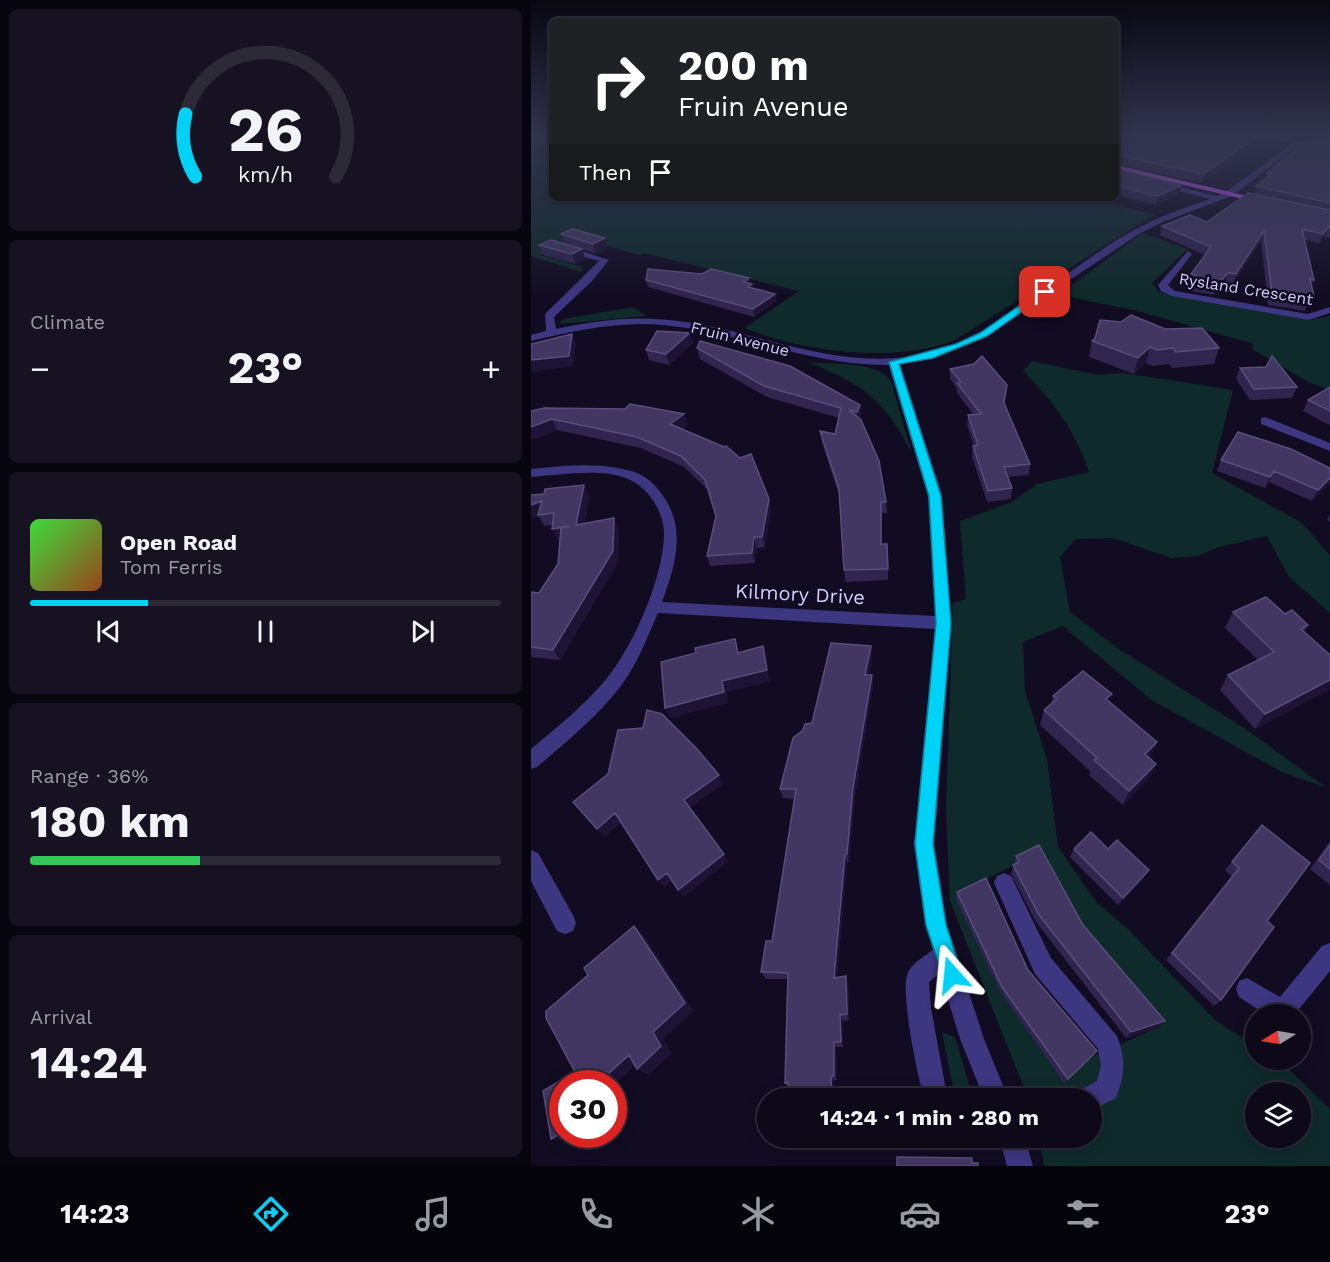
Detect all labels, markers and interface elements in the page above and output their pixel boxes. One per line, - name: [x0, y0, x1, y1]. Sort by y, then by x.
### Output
- text: 200 m: [678, 41, 809, 90]
- icon: right: [579, 42, 657, 120]
- text: Fruin Avenue: [678, 91, 849, 123]
- text: 26: [228, 93, 303, 166]
- icon: arrive: [644, 156, 677, 189]
- text: Then: [579, 160, 632, 185]
- text: km/h: [238, 163, 293, 188]
- pin: [1019, 266, 1070, 317]
- street label: Rysland Crescent: [1178, 269, 1315, 309]
- icon: arrive: [1028, 275, 1061, 308]
- text: Climate: [30, 310, 105, 334]
- street label: Fruin Avenue: [689, 318, 791, 360]
- text: 23°: [228, 341, 303, 394]
- text: −: [30, 349, 50, 388]
- text: +: [481, 349, 501, 388]
- text: Open Road: [120, 530, 237, 555]
- text: Tom Ferris: [120, 555, 223, 579]
- street label: Kilmory Drive: [734, 579, 866, 609]
- icon: previous: [92, 615, 125, 648]
- icon: pause: [249, 615, 282, 648]
- icon: next: [406, 615, 439, 648]
- text: Range · 36%: [30, 764, 148, 788]
- text: 180 km: [30, 795, 190, 848]
- position arrow: [920, 943, 984, 1007]
- north arrow: [1245, 1004, 1311, 1070]
- map controls: [1245, 1004, 1311, 1148]
- text: Arrival: [30, 1005, 92, 1029]
- text: 14:24: [30, 1036, 147, 1089]
- speed limit sign: 30: [549, 1070, 627, 1148]
- button: layers: [1245, 1082, 1311, 1148]
- text: 14:24 · 1 min · 280 m: [820, 1105, 1039, 1130]
- icon: directions: [250, 1193, 292, 1235]
- icon: music: [412, 1193, 454, 1235]
- icon: phone: [575, 1193, 617, 1235]
- icon: climate: [737, 1193, 779, 1235]
- icon: car: [899, 1193, 941, 1235]
- icon: filters: [1062, 1193, 1104, 1235]
- text: 14:23: [60, 1198, 130, 1230]
- text: 23°: [1224, 1198, 1270, 1230]

